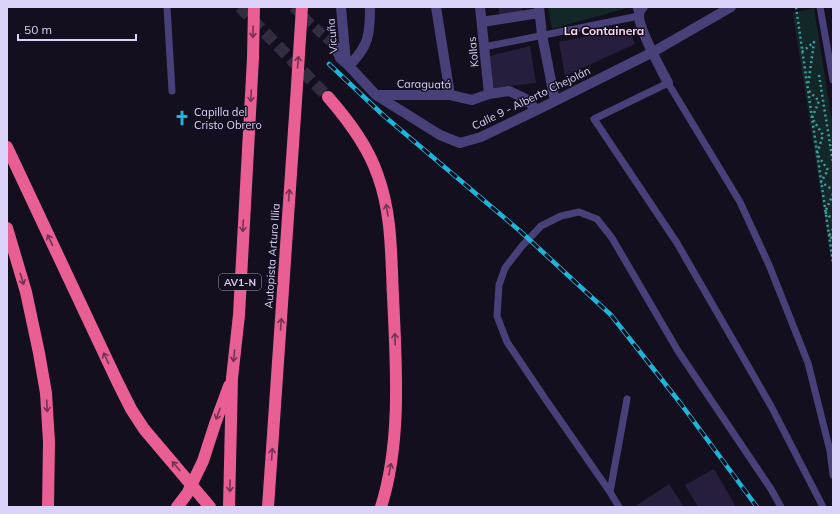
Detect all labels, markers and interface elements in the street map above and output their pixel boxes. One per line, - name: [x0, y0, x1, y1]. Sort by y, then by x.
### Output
- scale bar: [18, 16, 136, 42]
- street label: Vicuña: [323, 18, 341, 54]
- text: 50 m: [24, 22, 52, 37]
- district label: La Containera: [564, 23, 644, 38]
- one-way arrow: [249, 25, 257, 38]
- street label: Kollas: [464, 36, 482, 68]
- one-way arrow: [295, 56, 302, 69]
- street label: Calle 9 - Alberto Chejolán: [469, 63, 593, 133]
- street label: Caraguatá: [397, 77, 451, 91]
- one-way arrow: [247, 89, 254, 102]
- place label: Capilla del Cristo Obrero: [194, 105, 262, 132]
- church icon: Capilla del Cristo Obrero: [173, 109, 191, 127]
- one-way arrow: [286, 189, 293, 202]
- street label: Autopista Arturo Illia: [261, 203, 283, 309]
- one-way arrow: [383, 204, 391, 217]
- one-way arrow: [240, 219, 247, 232]
- one-way arrow: [46, 234, 53, 246]
- one-way arrow: [19, 272, 26, 285]
- road number: AV1-N: [219, 274, 261, 290]
- one-way arrow: [277, 318, 284, 331]
- one-way arrow: [392, 333, 399, 346]
- one-way arrow: [230, 349, 238, 362]
- one-way arrow: [102, 352, 109, 364]
- one-way arrow: [43, 399, 50, 412]
- one-way arrow: [214, 408, 222, 420]
- one-way arrow: [268, 448, 275, 461]
- one-way arrow: [171, 461, 180, 472]
- one-way arrow: [386, 463, 394, 476]
- one-way arrow: [226, 479, 233, 492]

